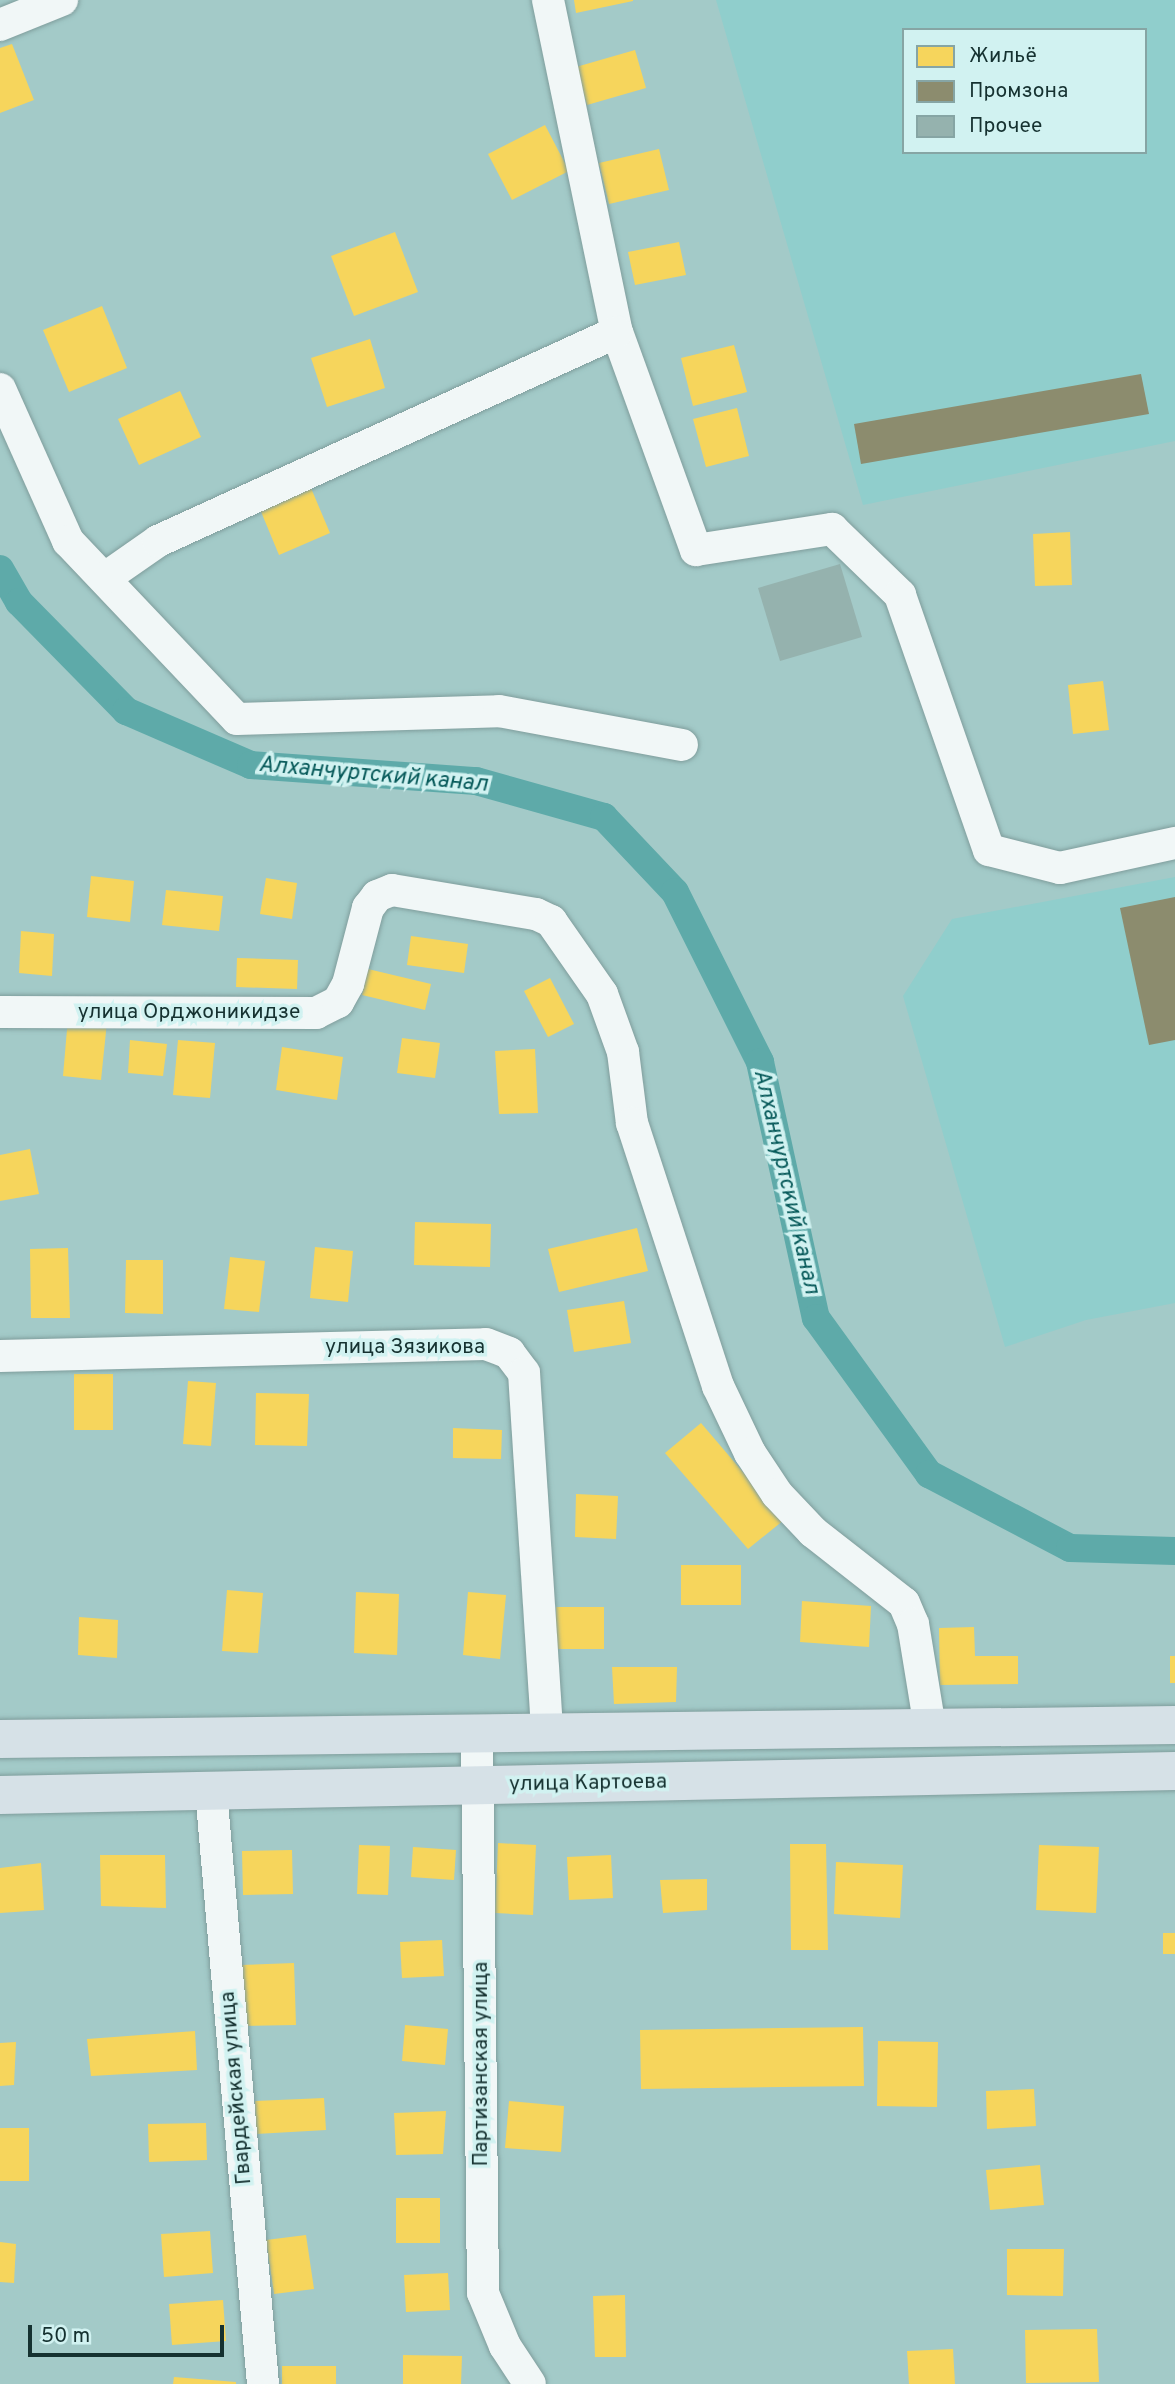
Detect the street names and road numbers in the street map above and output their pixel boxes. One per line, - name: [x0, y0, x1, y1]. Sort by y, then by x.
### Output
- street label: улица Орджоникидзе: [78, 1000, 300, 1026]
- street label: улица Зязикова: [325, 1335, 485, 1361]
- street label: улица Картоева: [509, 1770, 667, 1798]
- street label: Партизанская улица: [469, 1962, 495, 2166]
- street label: Гвардейская улица: [216, 1990, 258, 2186]

